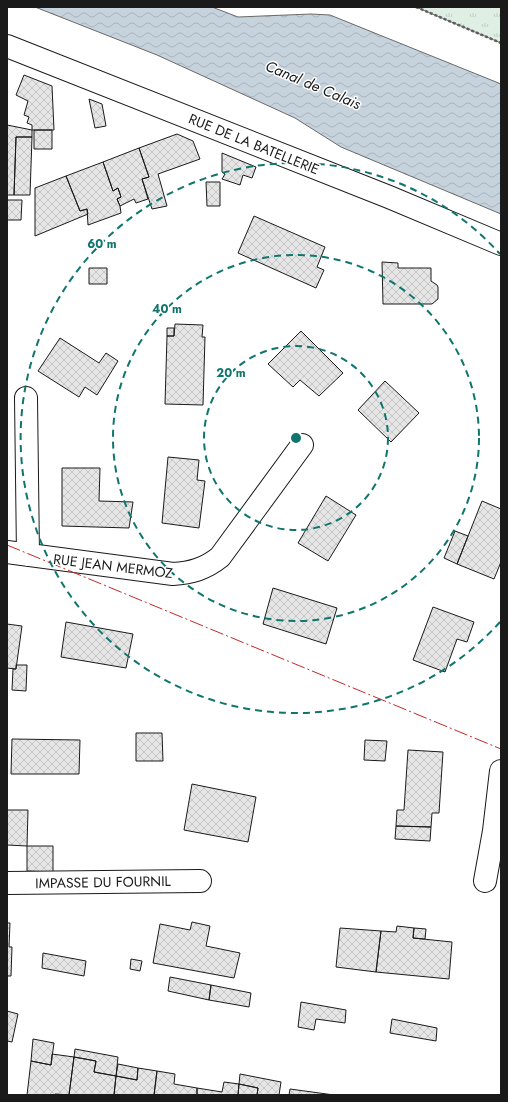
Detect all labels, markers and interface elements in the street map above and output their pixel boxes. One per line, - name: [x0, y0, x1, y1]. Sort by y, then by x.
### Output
- water label: Canal de Calais: [262, 55, 364, 115]
- street label: RUE DE LA BATELLERIE: [186, 109, 322, 179]
- text: 60 m: [87, 235, 117, 253]
- text: 40 m: [152, 300, 182, 318]
- text: 20 m: [216, 364, 246, 382]
- centre of rings: [289, 431, 303, 445]
- street label: RUE JEAN MERMOZ: [52, 549, 174, 583]
- street label: IMPASSE DU FOURNIL: [35, 871, 172, 893]

